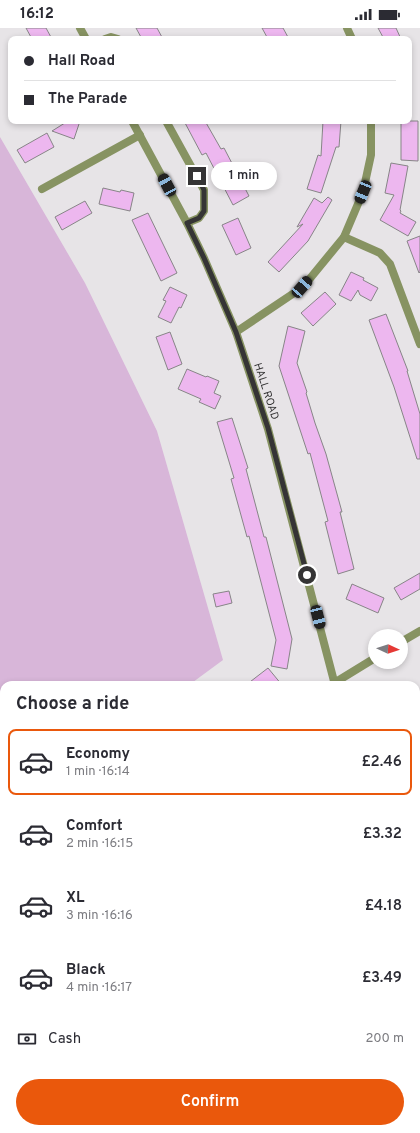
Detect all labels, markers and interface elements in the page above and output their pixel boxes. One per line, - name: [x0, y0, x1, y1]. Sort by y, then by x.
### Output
- text: 16:12: [20, 5, 54, 24]
- text: Hall Road: [48, 52, 115, 71]
- text: The Parade: [48, 90, 127, 109]
- callout: 1 min: [211, 162, 277, 190]
- route end: [188, 167, 206, 185]
- text: 1 min: [229, 168, 259, 184]
- car: [156, 172, 178, 198]
- car: [353, 179, 373, 205]
- car: [290, 274, 314, 300]
- street label: HALL ROAD: [250, 361, 282, 422]
- route start: [298, 566, 316, 584]
- car: [309, 604, 327, 630]
- north arrow: [368, 629, 408, 669]
- map controls: [368, 629, 408, 669]
- text: Choose a ride: [16, 693, 129, 716]
- icon: car: [18, 744, 54, 780]
- text: Economy: [66, 745, 130, 764]
- text: £2.46: [362, 753, 402, 772]
- text: 1 min · 16:14: [66, 764, 130, 780]
- icon: car: [18, 816, 54, 852]
- text: Comfort: [66, 817, 123, 836]
- text: £3.32: [363, 825, 402, 844]
- text: 2 min · 16:15: [66, 836, 133, 852]
- icon: car: [18, 888, 54, 924]
- text: XL: [66, 889, 84, 908]
- text: £4.18: [365, 897, 402, 916]
- text: 3 min · 16:16: [66, 908, 133, 924]
- icon: car: [18, 960, 54, 996]
- text: Black: [66, 961, 106, 980]
- text: £3.49: [362, 969, 402, 988]
- text: 4 min · 16:17: [66, 980, 132, 996]
- icon: cash: [16, 1028, 38, 1050]
- text: Cash: [48, 1030, 81, 1049]
- text: 200 m: [365, 1031, 404, 1047]
- button: Confirm: [16, 1079, 404, 1125]

